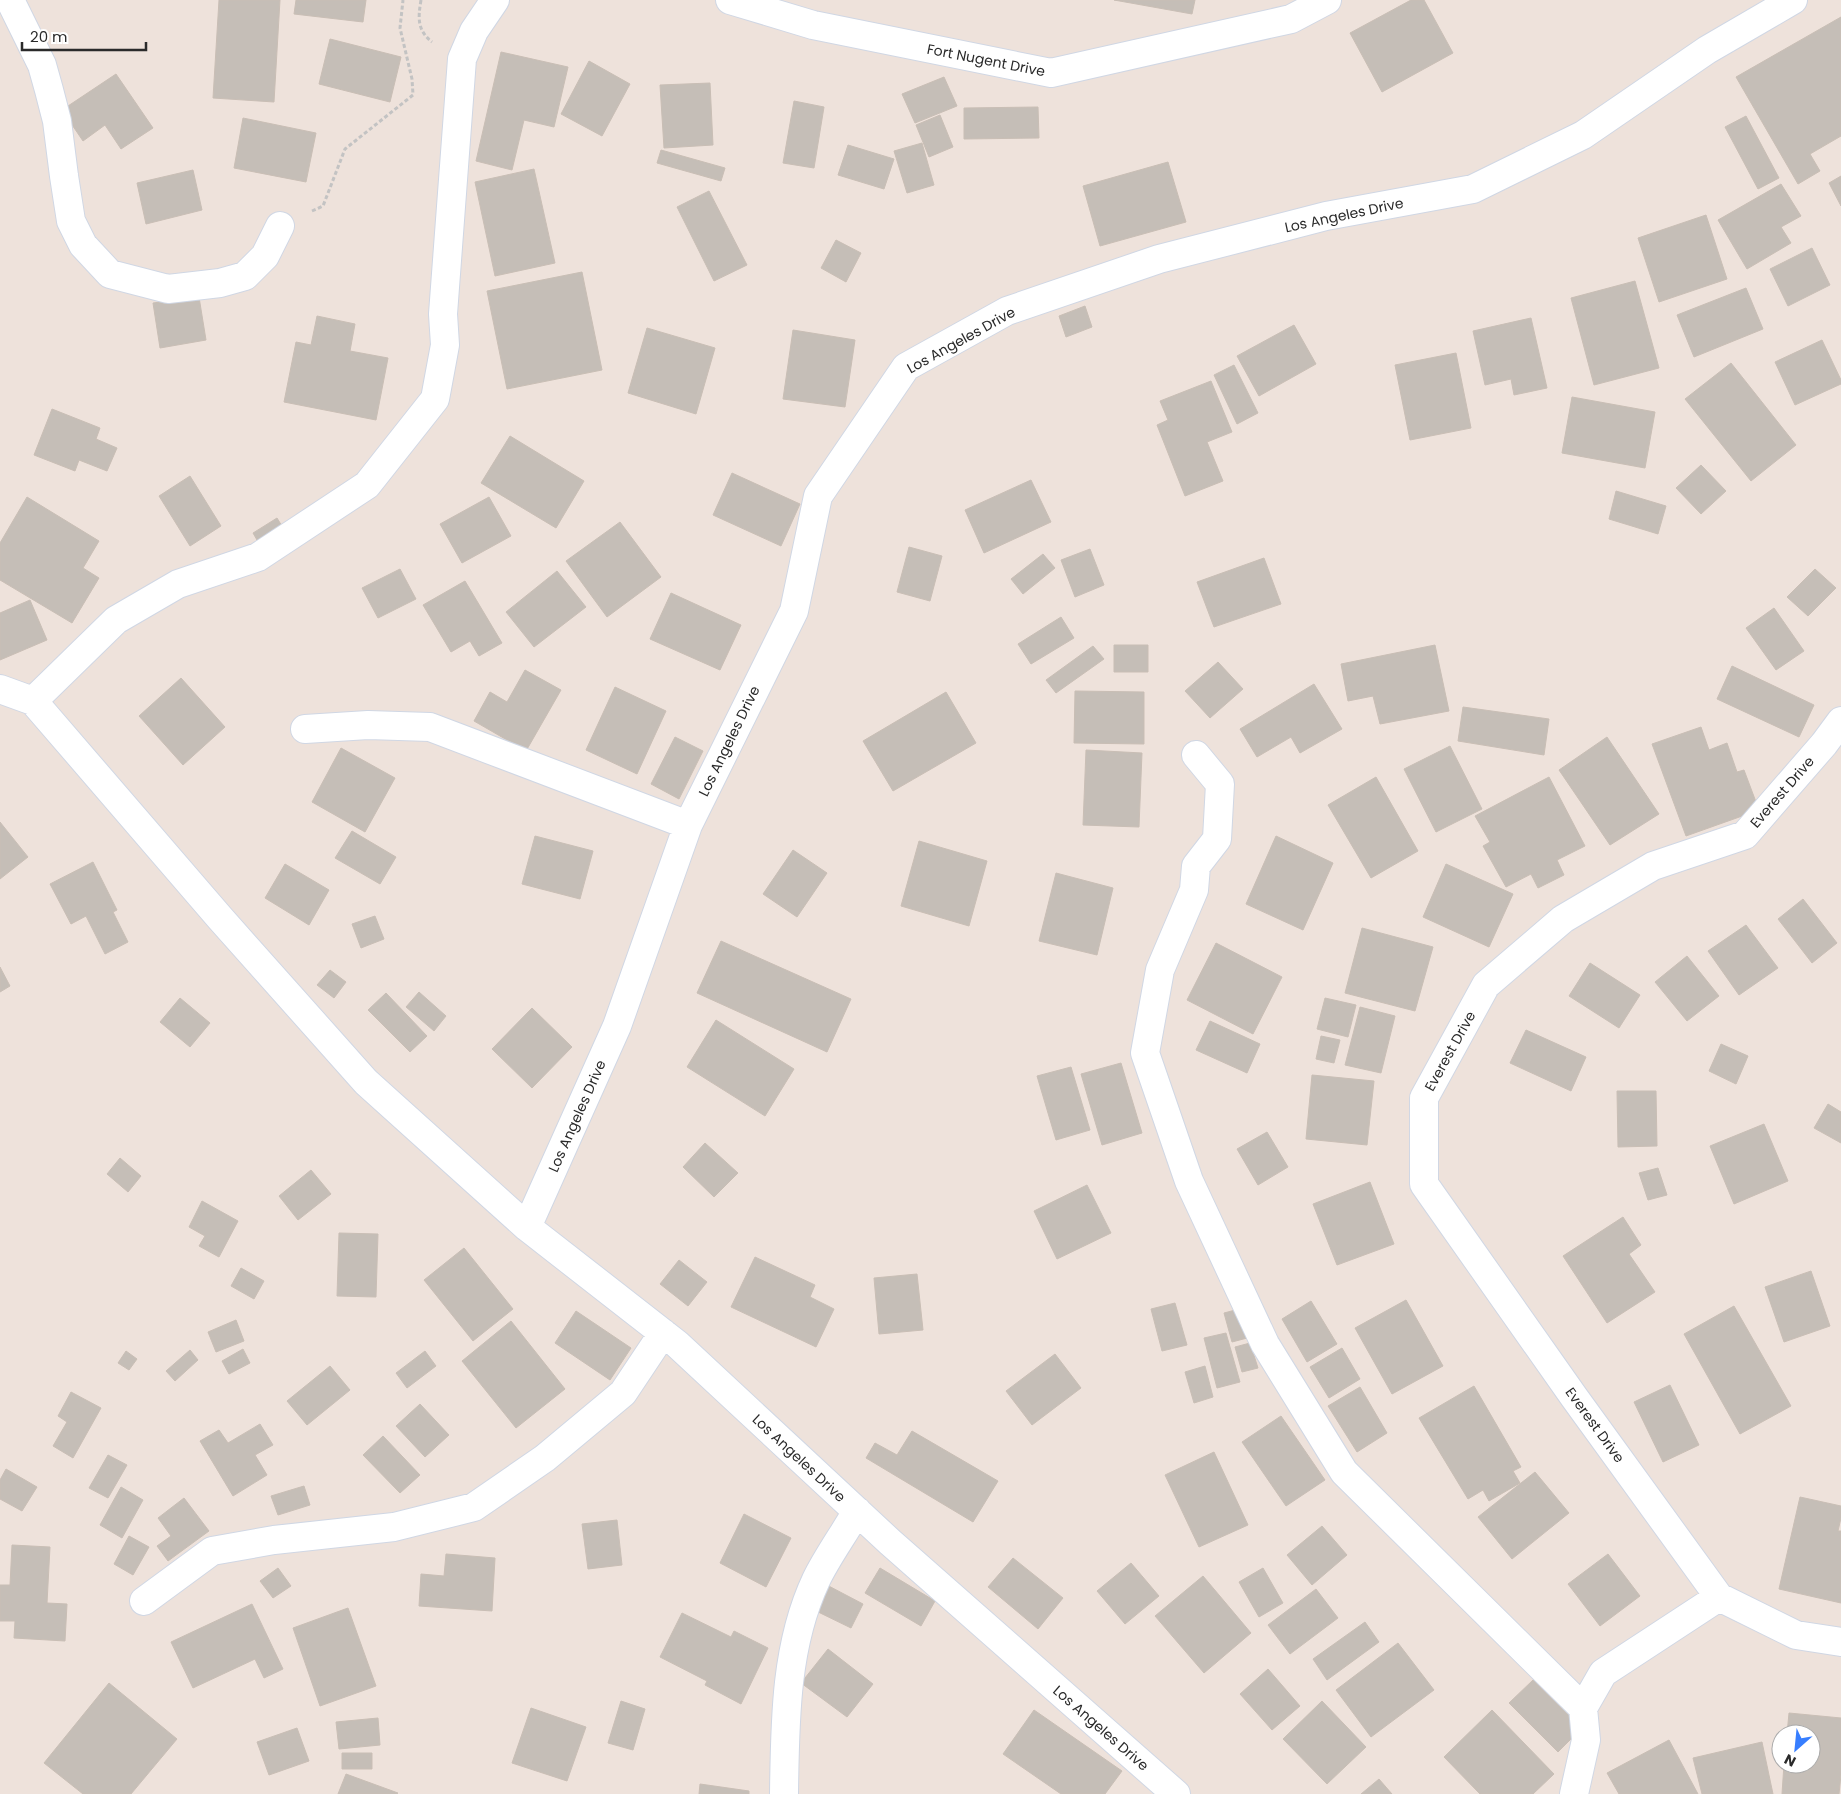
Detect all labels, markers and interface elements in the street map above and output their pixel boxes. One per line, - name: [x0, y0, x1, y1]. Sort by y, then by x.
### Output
- scale bar: [22, 20, 146, 52]
- text: 20 m: [30, 26, 68, 47]
- street label: Fort Nugent Drive: [925, 39, 1047, 81]
- street label: Los Angeles Drive: [1283, 193, 1405, 237]
- street label: Los Angeles Drive: [903, 302, 1019, 378]
- street label: Los Angeles Drive: [694, 682, 765, 800]
- street label: Everest Drive: [1745, 752, 1819, 832]
- street label: Everest Drive: [1420, 1007, 1480, 1095]
- street label: Los Angeles Drive: [543, 1056, 611, 1175]
- street label: Everest Drive: [1561, 1383, 1629, 1467]
- street label: Los Angeles Drive: [748, 1409, 850, 1507]
- street label: Los Angeles Drive: [1049, 1681, 1153, 1775]
- north arrow: [1771, 1724, 1821, 1774]
- text: N: [1781, 1749, 1799, 1772]

